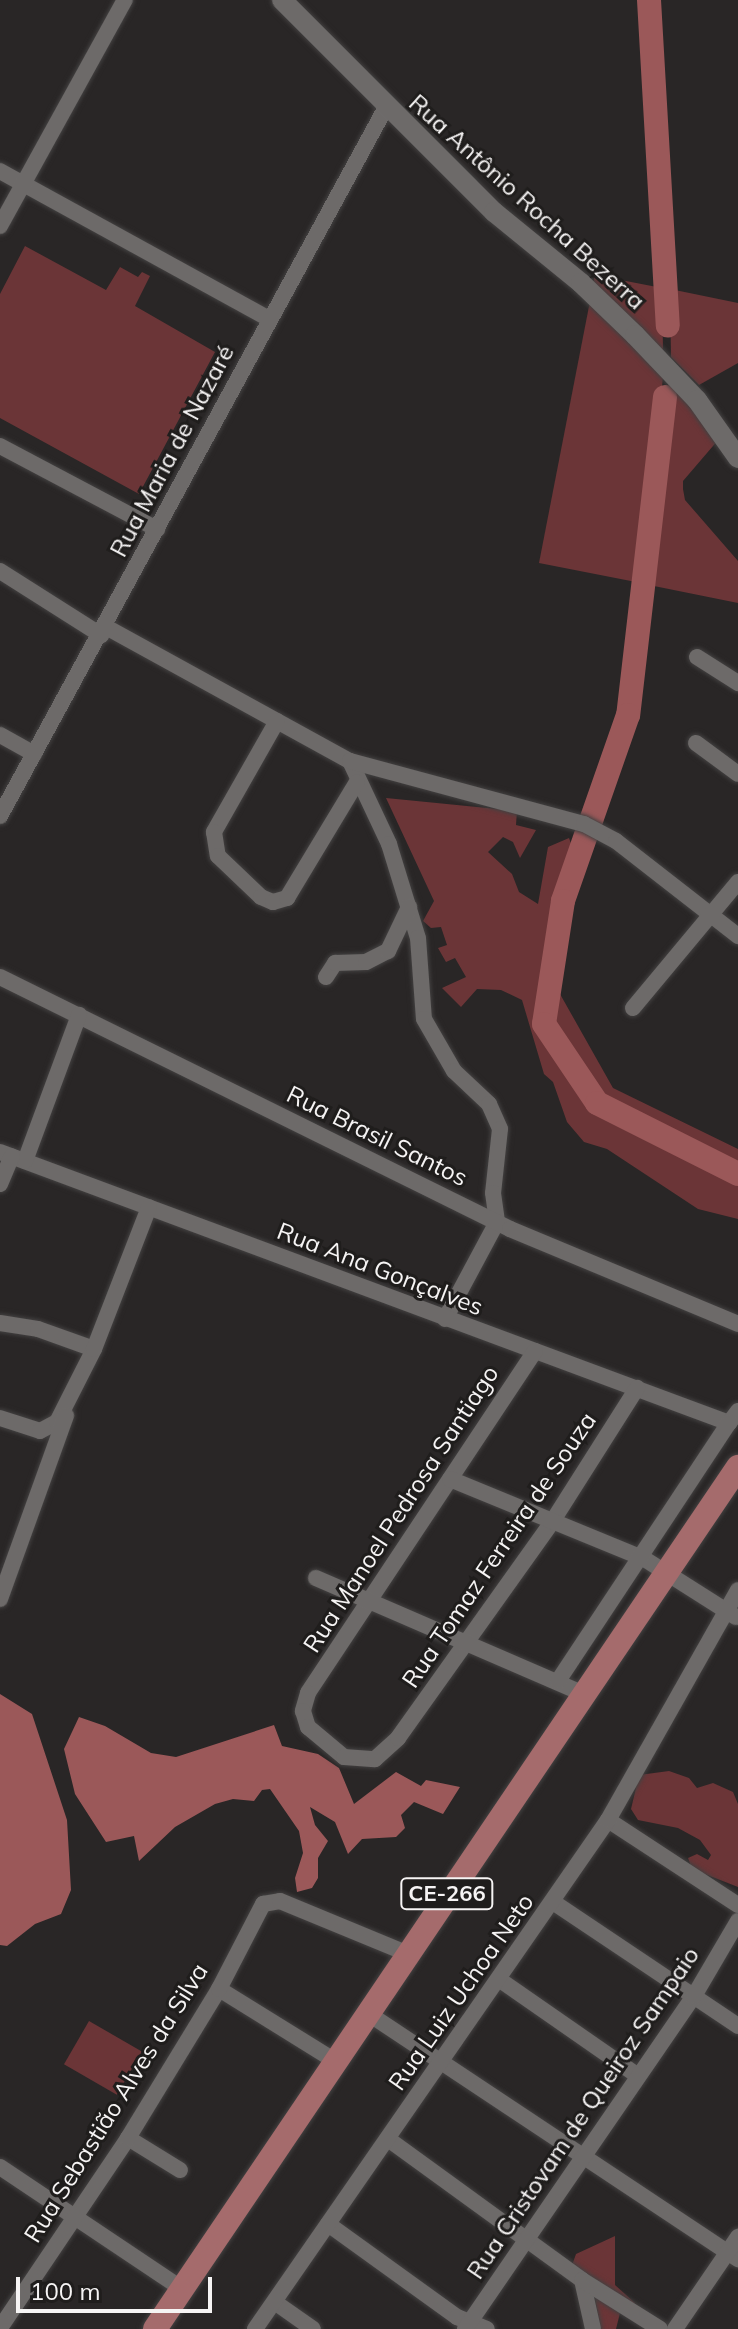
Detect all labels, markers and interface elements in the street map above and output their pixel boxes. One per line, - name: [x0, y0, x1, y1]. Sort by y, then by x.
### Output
- street label: Rua Antônio Rocha Bezerra: [403, 88, 651, 316]
- street label: Rua Maria de Nazaré: [104, 340, 240, 562]
- street label: Rua Brasil Santos: [282, 1080, 472, 1192]
- street label: Rua Ana Gonçalves: [273, 1216, 487, 1322]
- street label: Rua Manoel Pedrosa Santiago: [297, 1360, 505, 1658]
- street label: Rua Tomaz Ferreira de Souza: [396, 1407, 602, 1693]
- road number: CE-266: [399, 1876, 495, 1912]
- street label: Rua Luiz Uchoa Neto: [382, 1888, 540, 2096]
- street label: Rua Cristovam de Queiroz Sampaio: [461, 1942, 705, 2284]
- street label: Rua Sebastião Alves da Silva: [18, 1958, 214, 2248]
- scale bar: [20, 2261, 216, 2311]
- text: 100 m: [30, 2276, 101, 2306]

